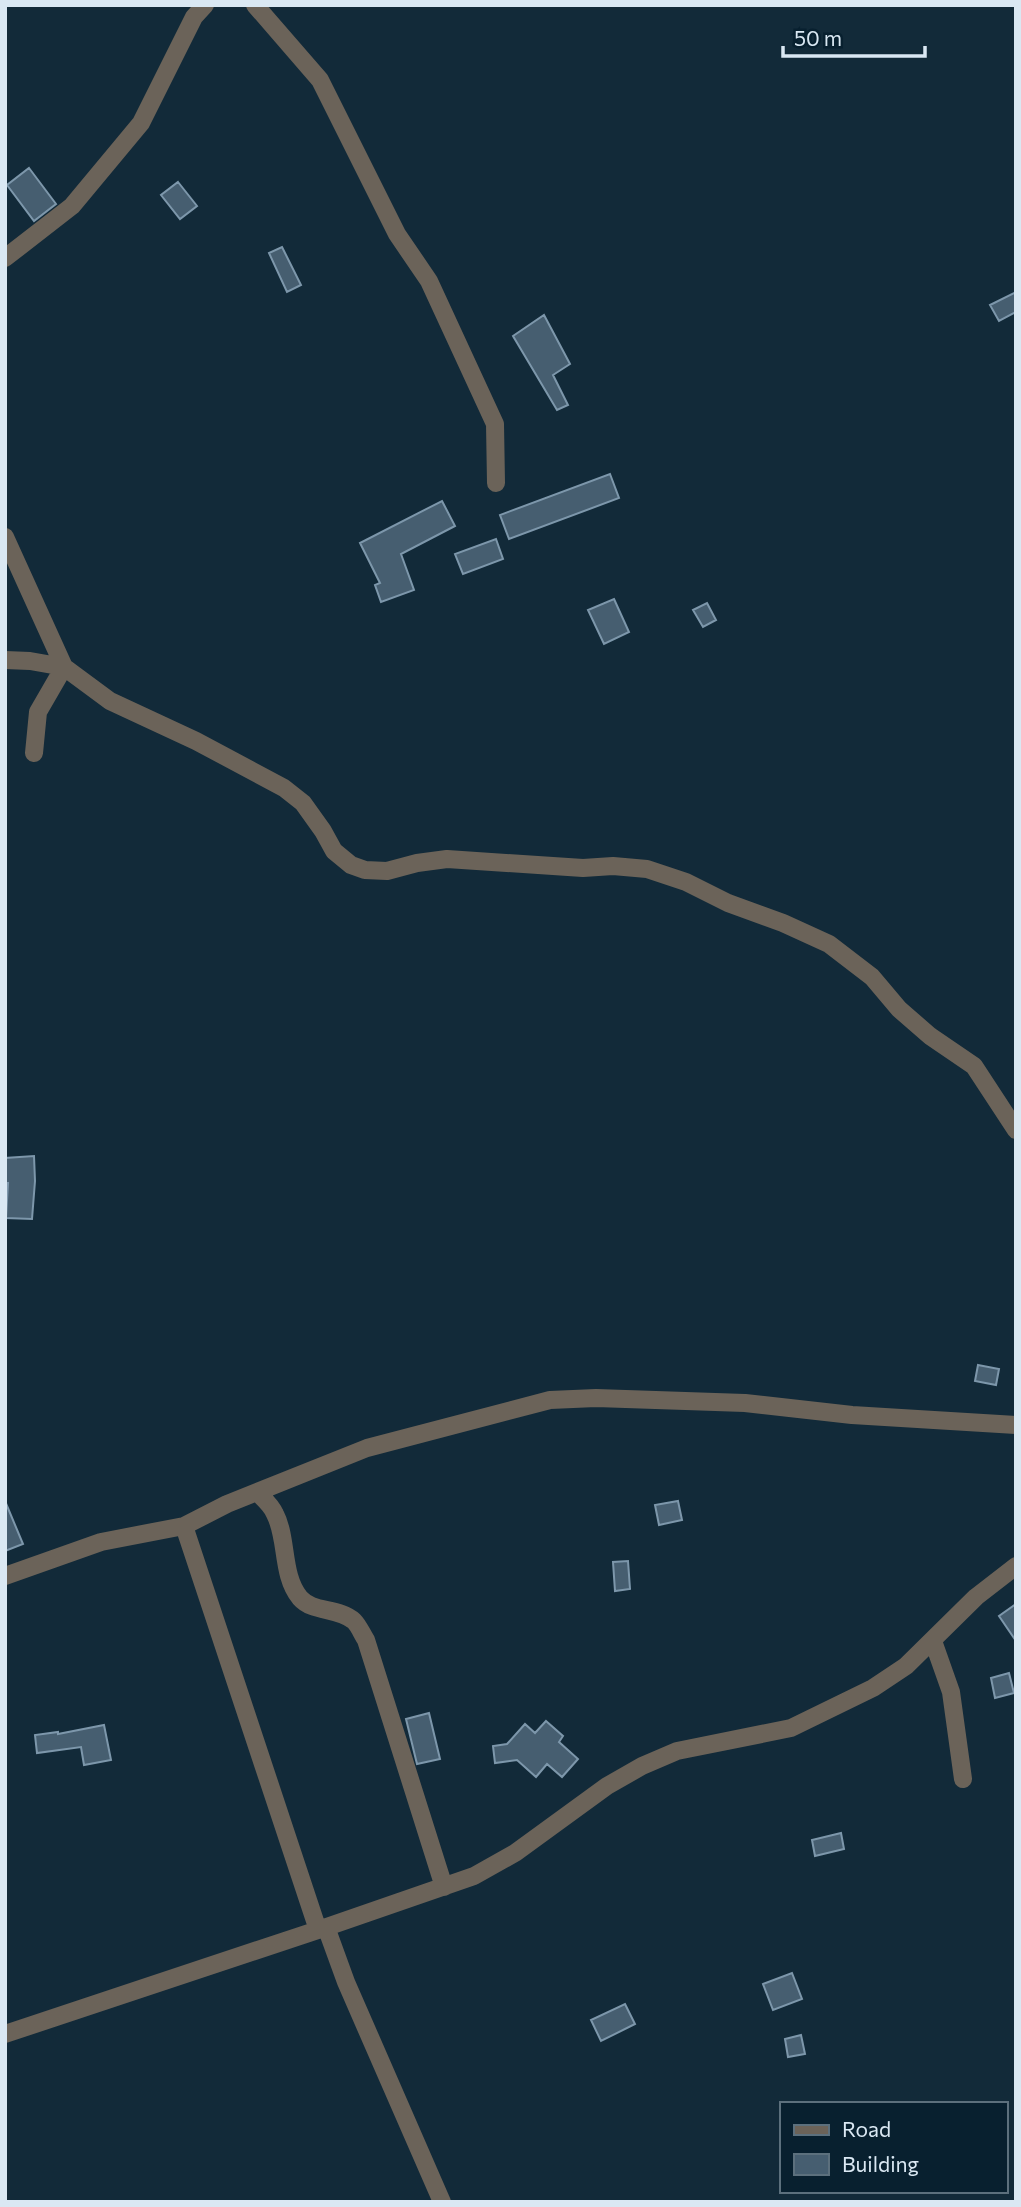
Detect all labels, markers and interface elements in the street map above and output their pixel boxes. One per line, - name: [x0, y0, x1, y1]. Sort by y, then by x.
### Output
- scale bar: [783, 14, 925, 58]
- text: 50 m: [794, 25, 842, 50]
- legend: [780, 2102, 1007, 2193]
- text: Road: [842, 2116, 891, 2141]
- text: Building: [842, 2151, 919, 2176]

